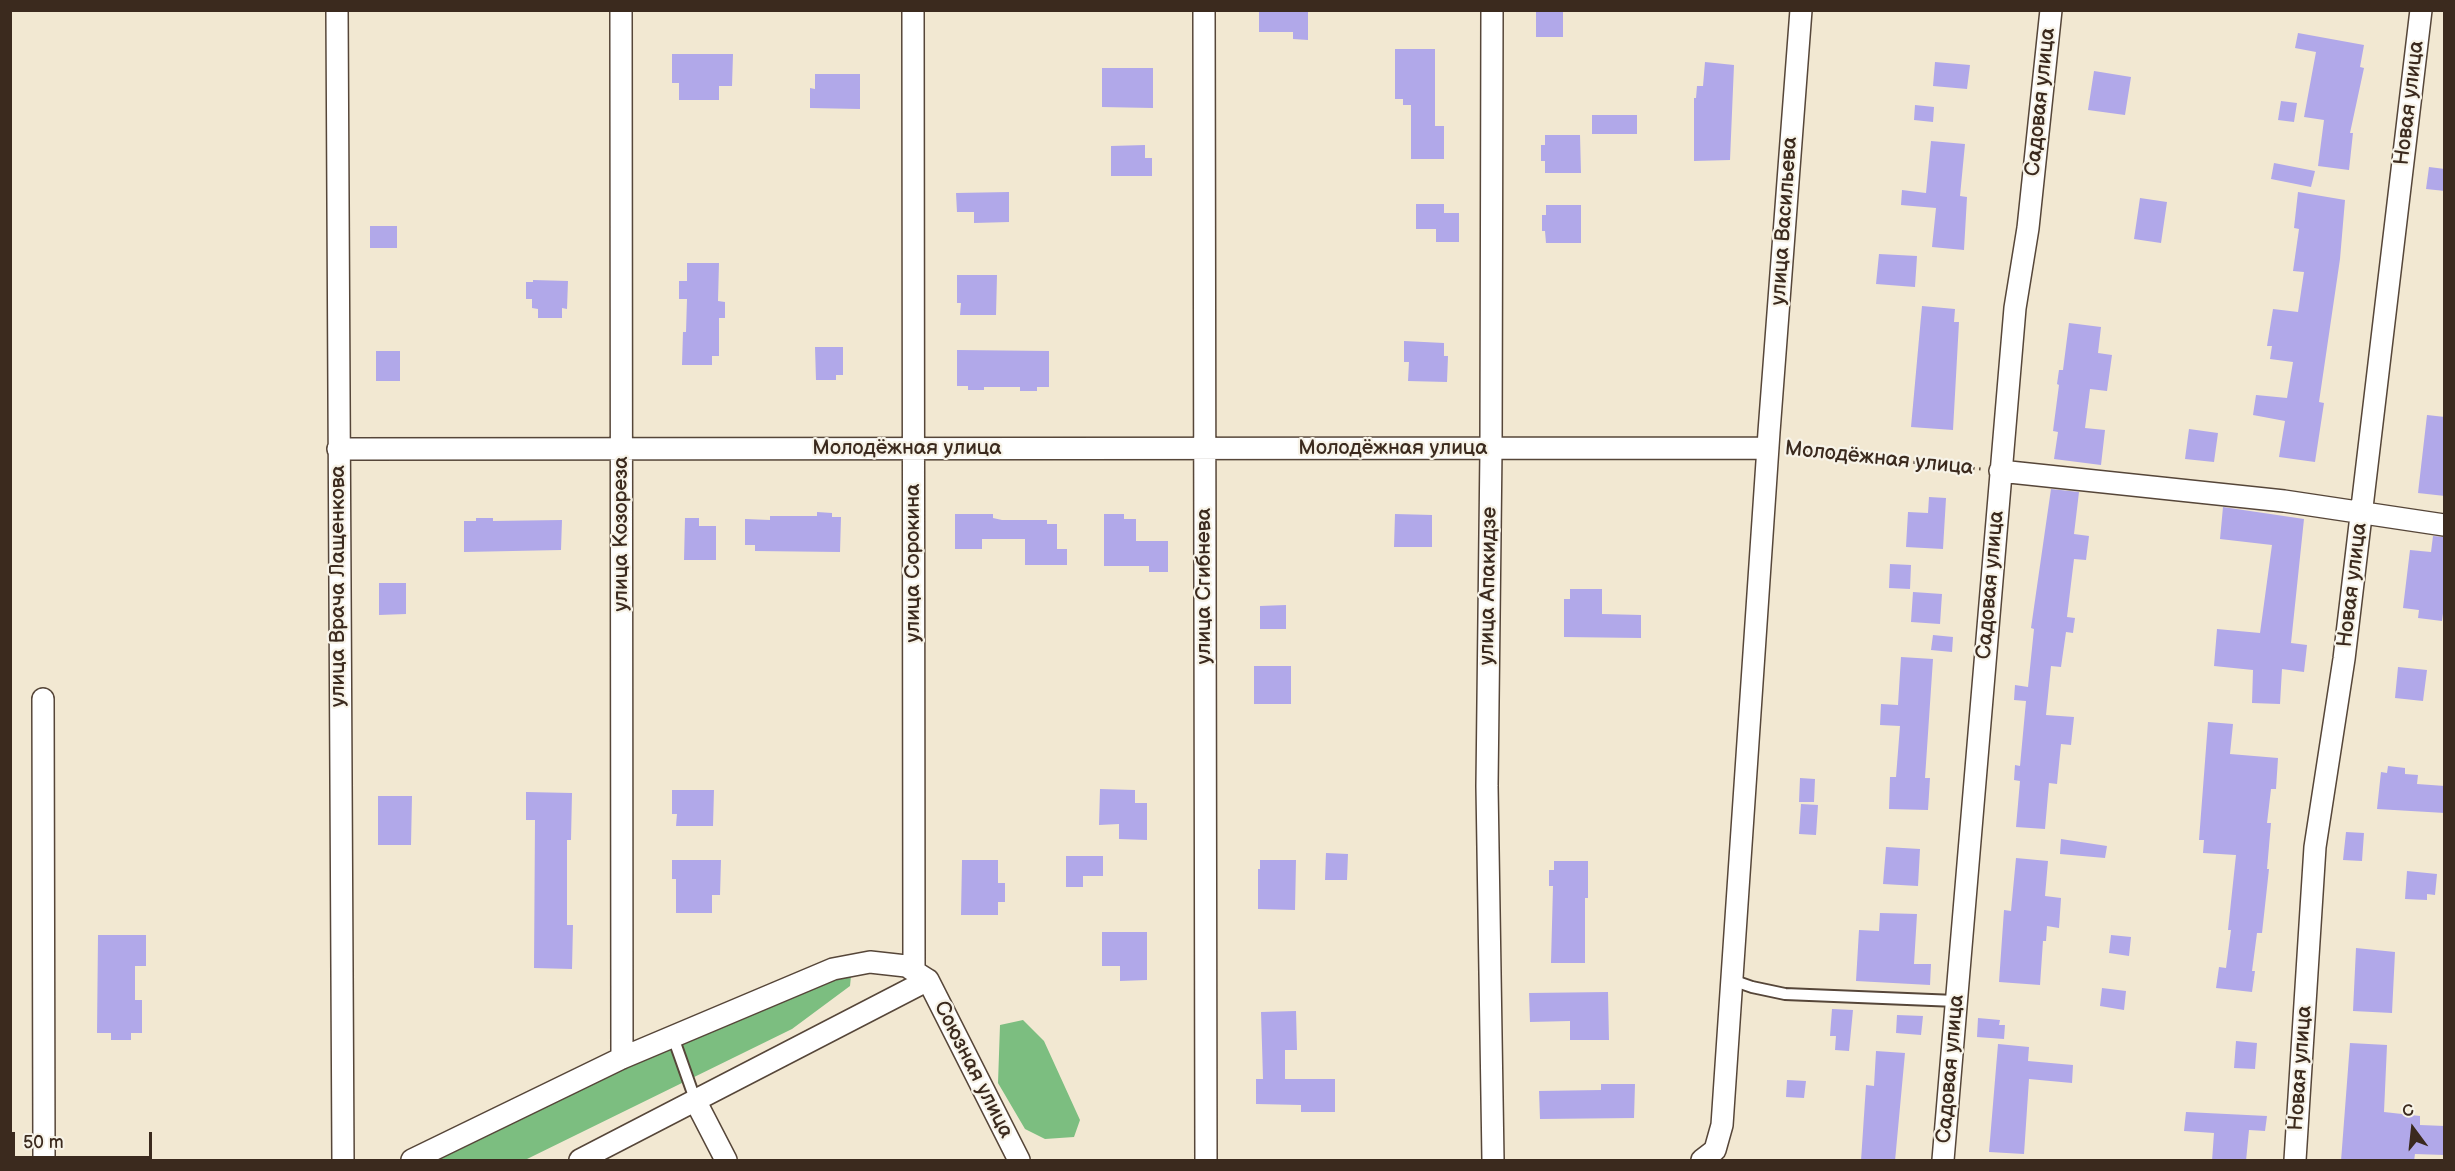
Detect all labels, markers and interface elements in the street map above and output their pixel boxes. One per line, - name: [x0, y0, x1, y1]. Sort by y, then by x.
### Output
- street label: Садовая улица: [2021, 26, 2061, 178]
- street label: Новая улица: [2390, 39, 2430, 167]
- street label: улица Васильева: [1767, 136, 1803, 306]
- street label: Молодёжная улица: [812, 436, 1002, 462]
- street label: Молодёжная улица: [1298, 436, 1488, 462]
- street label: Молодёжная улица: [1784, 437, 1974, 481]
- street label: улица Козореза: [609, 456, 635, 612]
- street label: улица Врача Лащенкова: [326, 465, 352, 707]
- street label: улица Сорокина: [901, 484, 927, 642]
- street label: улица Апакидзе: [1475, 507, 1503, 665]
- street label: улица Сгибнева: [1192, 508, 1218, 664]
- street label: Садовая улица: [1972, 510, 2010, 660]
- street label: Новая улица: [2333, 521, 2373, 649]
- street label: Садовая улица: [1932, 994, 1970, 1144]
- street label: Союзная улица: [928, 997, 1018, 1143]
- street label: Новая улица: [2284, 1005, 2318, 1131]
- north arrow: [2383, 1099, 2443, 1159]
- text: С: [2400, 1101, 2416, 1122]
- scale bar: [15, 1120, 154, 1158]
- text: 50 m: [23, 1132, 64, 1153]

